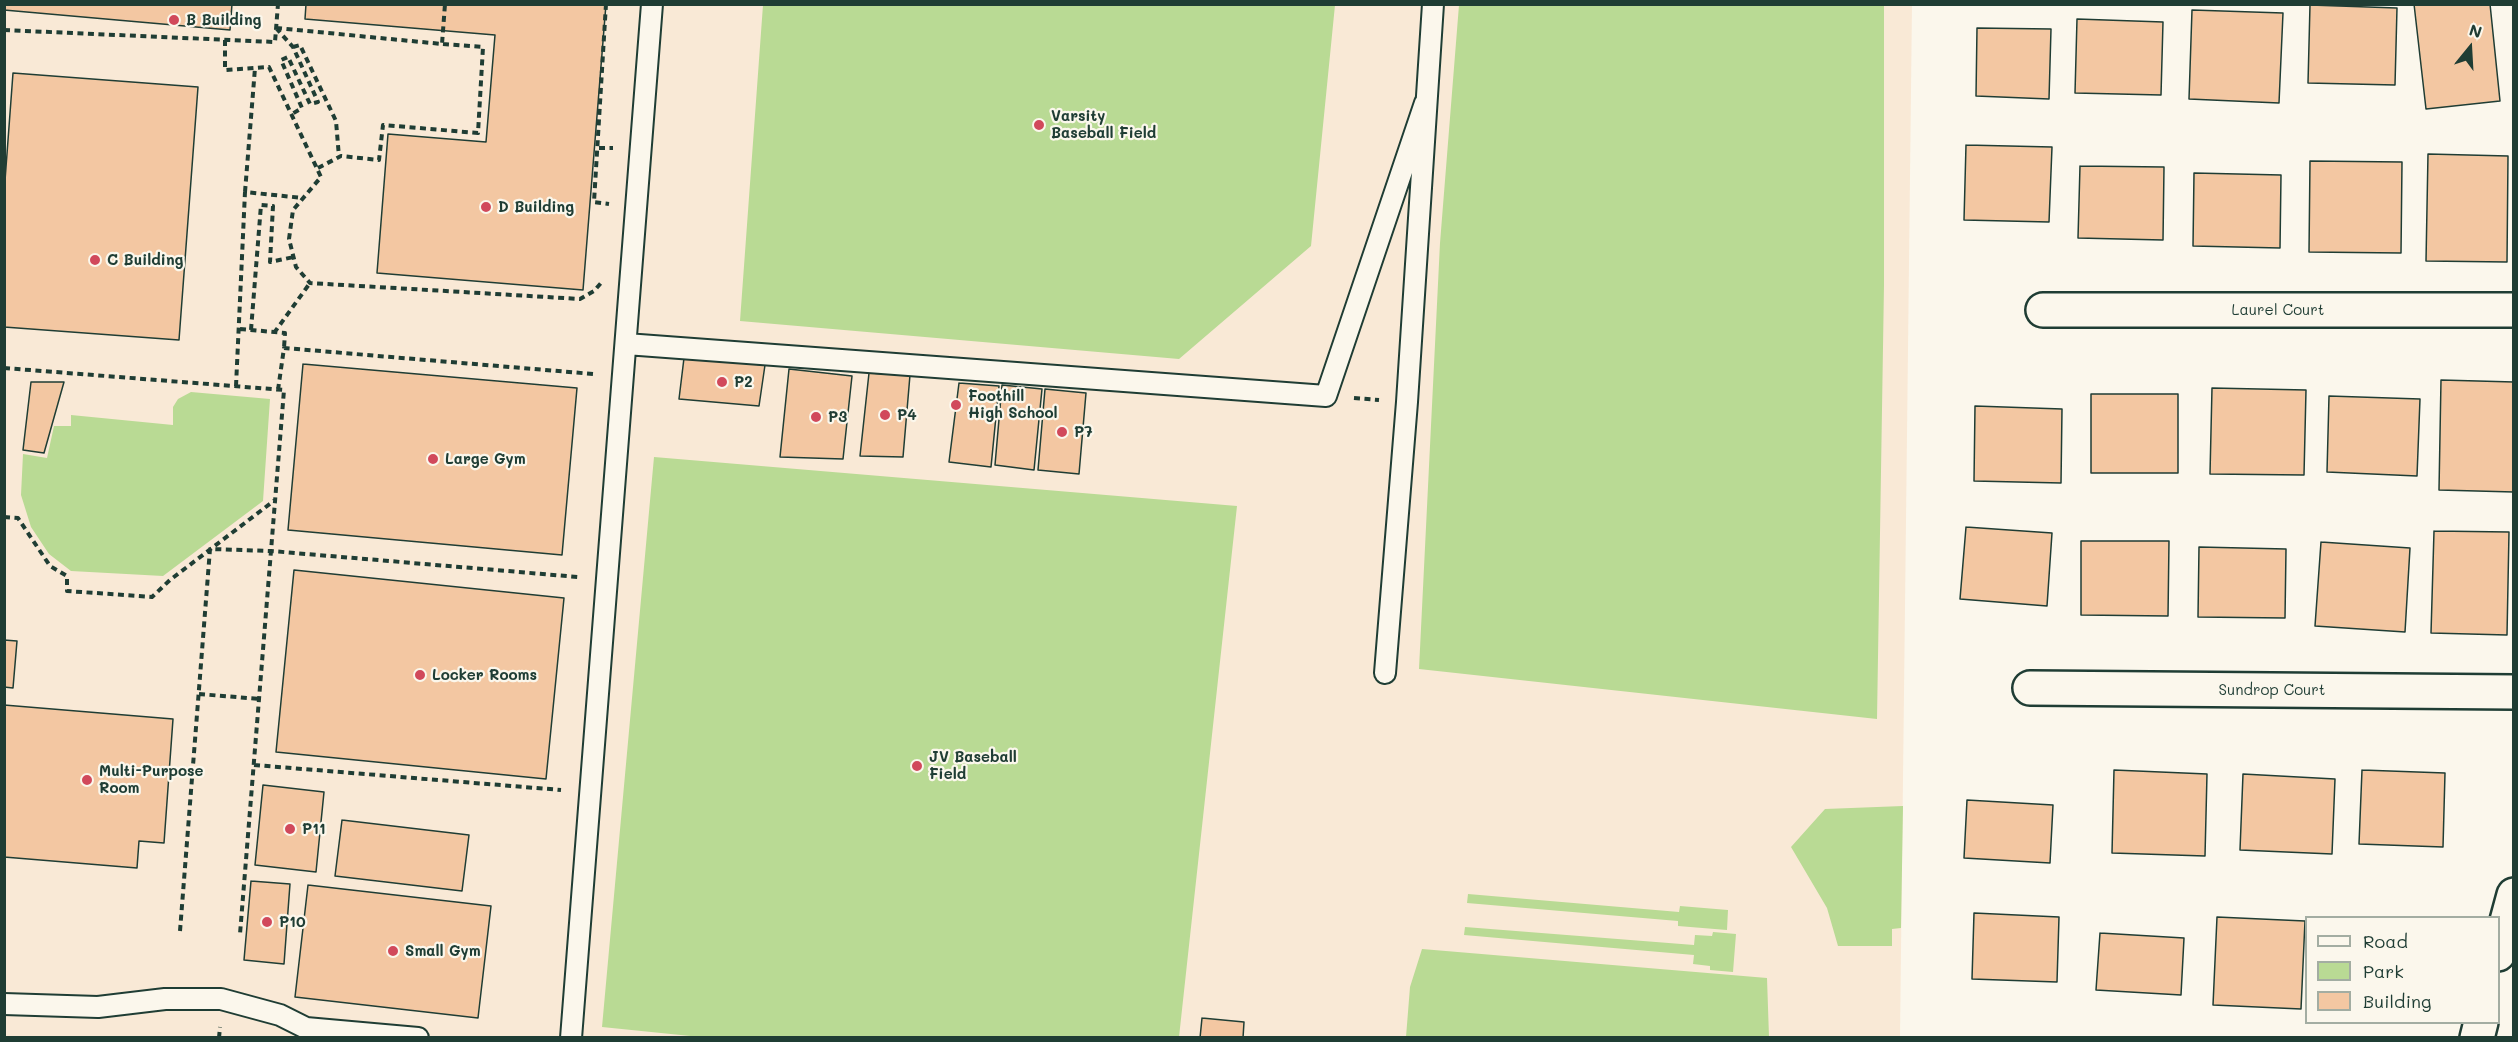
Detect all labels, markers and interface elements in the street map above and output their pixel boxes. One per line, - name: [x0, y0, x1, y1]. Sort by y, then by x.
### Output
- place label: B Building: [186, 11, 261, 29]
- marker: B Building: [167, 13, 181, 27]
- north arrow: [2440, 18, 2500, 78]
- text: N: [2467, 19, 2485, 42]
- place label: Varsity Baseball Field: [1051, 107, 1156, 142]
- marker: Varsity Baseball Field: [1032, 118, 1046, 132]
- place label: D Building: [498, 198, 574, 216]
- marker: D Building: [479, 200, 493, 214]
- place label: C Building: [107, 251, 183, 269]
- marker: C Building: [88, 253, 102, 267]
- street label: Laurel Court: [2232, 301, 2324, 319]
- place label: P2: [734, 373, 753, 391]
- marker: P2: [715, 375, 729, 389]
- place label: Foothill High School: [968, 387, 1058, 422]
- marker: Foothill High School: [949, 398, 963, 412]
- place label: P4: [897, 406, 917, 424]
- place label: P3: [828, 408, 847, 426]
- marker: P4: [878, 408, 892, 422]
- marker: P3: [809, 410, 823, 424]
- place label: P7: [1074, 423, 1093, 441]
- marker: P7: [1055, 425, 1069, 439]
- place label: Large Gym: [445, 450, 526, 468]
- marker: Large Gym: [426, 452, 440, 466]
- place label: Locker Rooms: [432, 666, 537, 684]
- marker: Locker Rooms: [413, 668, 427, 682]
- street label: Sundrop Court: [2219, 681, 2325, 699]
- place label: JV Baseball Field: [929, 748, 1017, 783]
- marker: JV Baseball Field: [910, 759, 924, 773]
- place label: Multi-Purpose Room: [99, 762, 204, 797]
- marker: Multi-Purpose Room: [80, 773, 94, 787]
- place label: P11: [302, 820, 326, 838]
- marker: P11: [283, 822, 297, 836]
- place label: P10: [279, 913, 306, 931]
- marker: P10: [260, 915, 274, 929]
- legend: [2305, 916, 2500, 1024]
- text: Road: [2363, 929, 2408, 953]
- place label: Small Gym: [405, 942, 481, 960]
- marker: Small Gym: [386, 944, 400, 958]
- text: Park: [2363, 959, 2404, 983]
- text: Building: [2363, 989, 2431, 1013]

